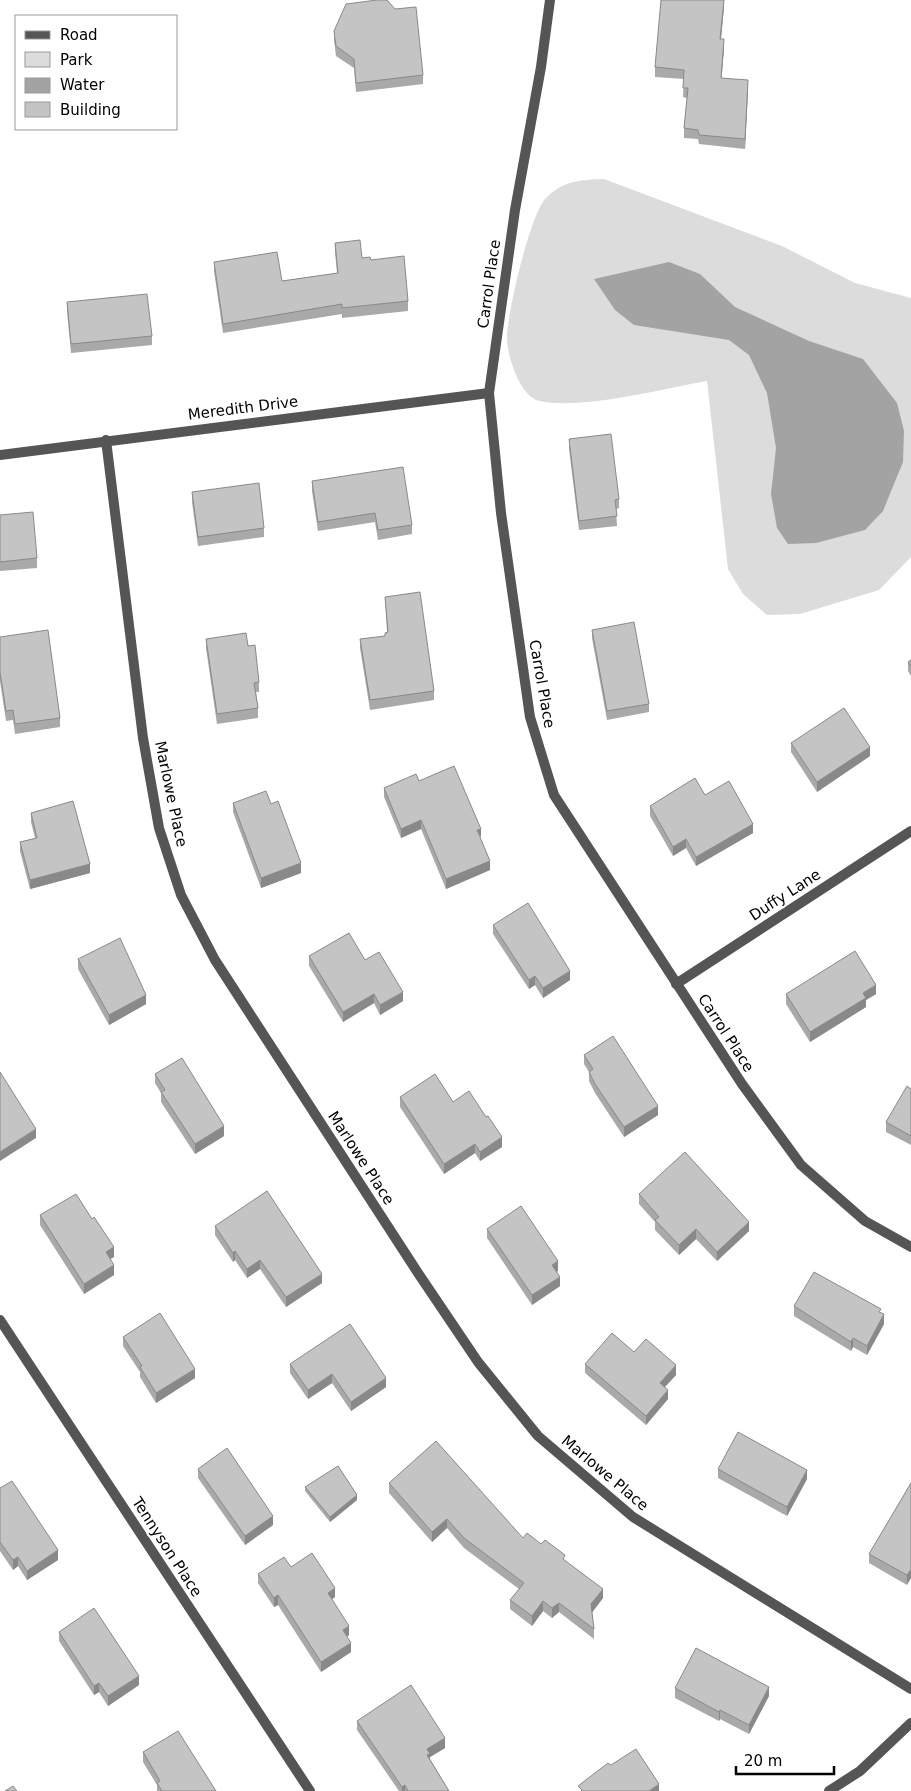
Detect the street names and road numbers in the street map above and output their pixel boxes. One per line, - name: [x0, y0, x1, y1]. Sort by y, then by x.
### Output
- street label: Carrol Place: [474, 238, 504, 330]
- street label: Meredith Drive: [187, 392, 299, 424]
- street label: Carrol Place: [525, 638, 559, 730]
- street label: Marlowe Place: [151, 739, 191, 849]
- street label: Duffy Lane: [746, 865, 824, 925]
- street label: Carrol Place: [694, 991, 758, 1075]
- street label: Marlowe Place: [324, 1108, 398, 1208]
- street label: Marlowe Place: [558, 1431, 652, 1515]
- street label: Tennyson Place: [128, 1493, 206, 1600]

